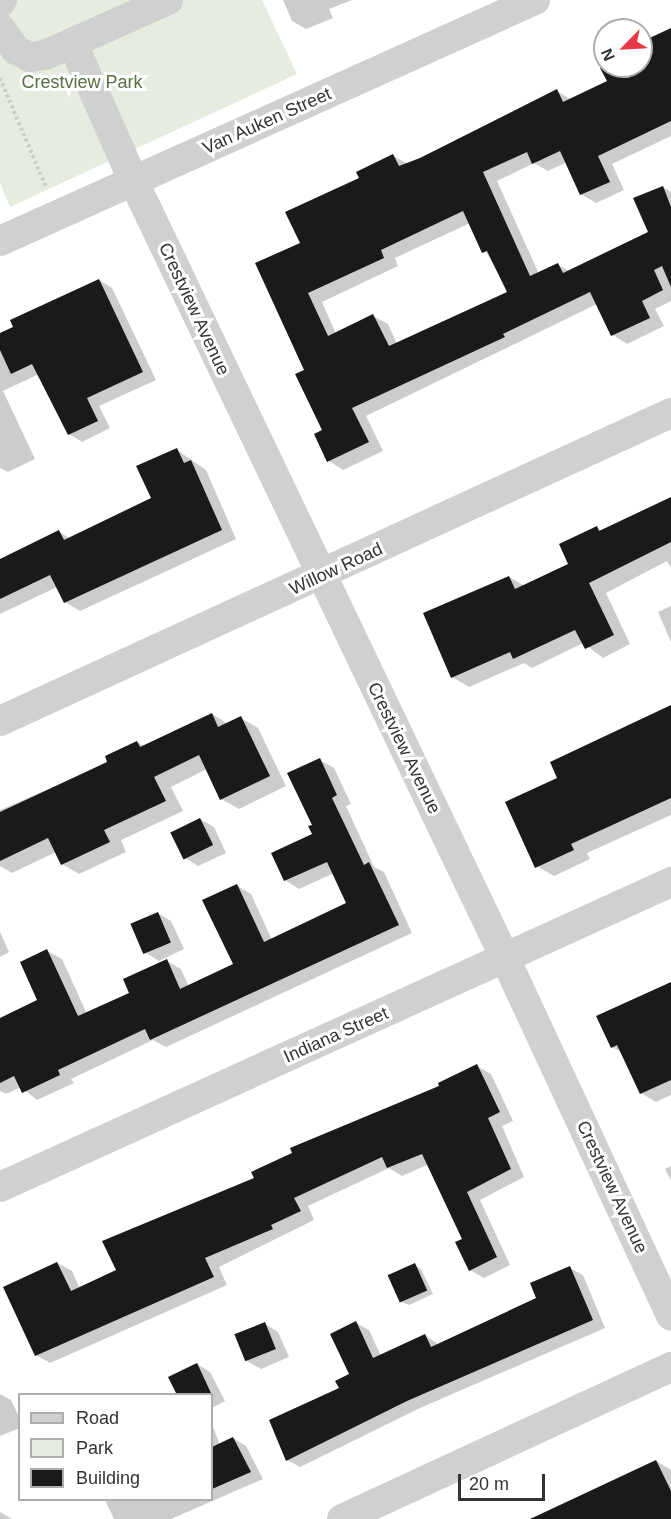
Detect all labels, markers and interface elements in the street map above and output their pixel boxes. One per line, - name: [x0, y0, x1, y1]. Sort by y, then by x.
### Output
- north arrow: [593, 18, 653, 78]
- text: N: [598, 46, 618, 63]
- park label: Crestview Park: [21, 71, 143, 93]
- street label: Van Auken Street: [199, 83, 335, 159]
- street label: Crestview Avenue: [154, 239, 234, 379]
- street label: Willow Road: [286, 538, 386, 600]
- street label: Crestview Avenue: [363, 678, 445, 818]
- street label: Indiana Street: [280, 1002, 392, 1068]
- street label: Crestview Avenue: [572, 1117, 652, 1257]
- legend: [18, 1393, 213, 1501]
- text: Road: [76, 1408, 119, 1428]
- text: Park: [76, 1438, 113, 1458]
- scale bar: [461, 1462, 548, 1500]
- text: Building: [76, 1468, 140, 1488]
- text: 20 m: [469, 1474, 509, 1494]

